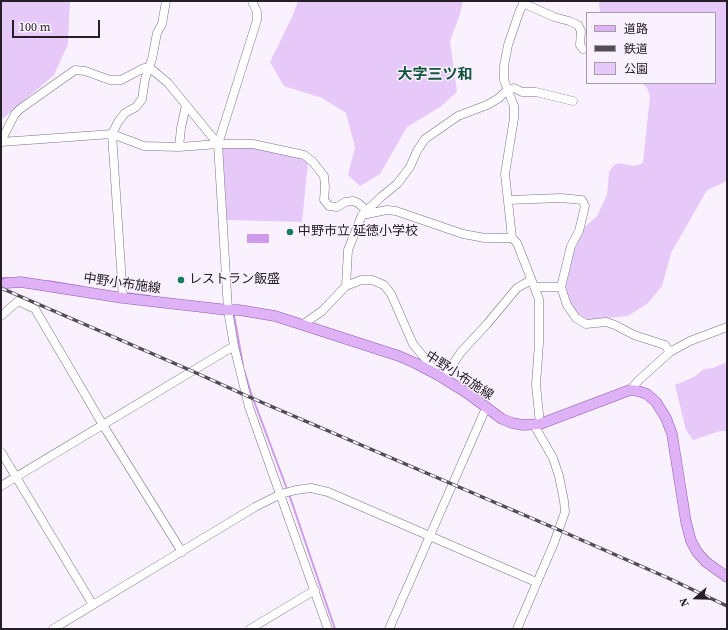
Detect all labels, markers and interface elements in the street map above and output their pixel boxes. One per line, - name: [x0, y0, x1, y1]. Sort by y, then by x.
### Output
- scale bar: [14, 12, 102, 38]
- legend: [586, 12, 716, 84]
- text: 100 m: [19, 19, 51, 35]
- text: 道路: [624, 21, 648, 37]
- text: 鉄道: [624, 41, 648, 57]
- text: 公園: [624, 61, 648, 77]
- district label: 大字三ツ和: [398, 66, 472, 84]
- place label: 中野市立 延徳小学校: [298, 224, 418, 240]
- marker: 中野市立 延徳小学校: [285, 227, 295, 237]
- street label: 中野小布施線: [82, 271, 162, 297]
- place label: レストラン飯盛: [189, 272, 280, 288]
- marker: レストラン飯盛: [176, 275, 186, 285]
- street label: 中野小布施線: [422, 348, 496, 404]
- north arrow: [676, 578, 716, 618]
- text: N: [676, 596, 693, 609]

